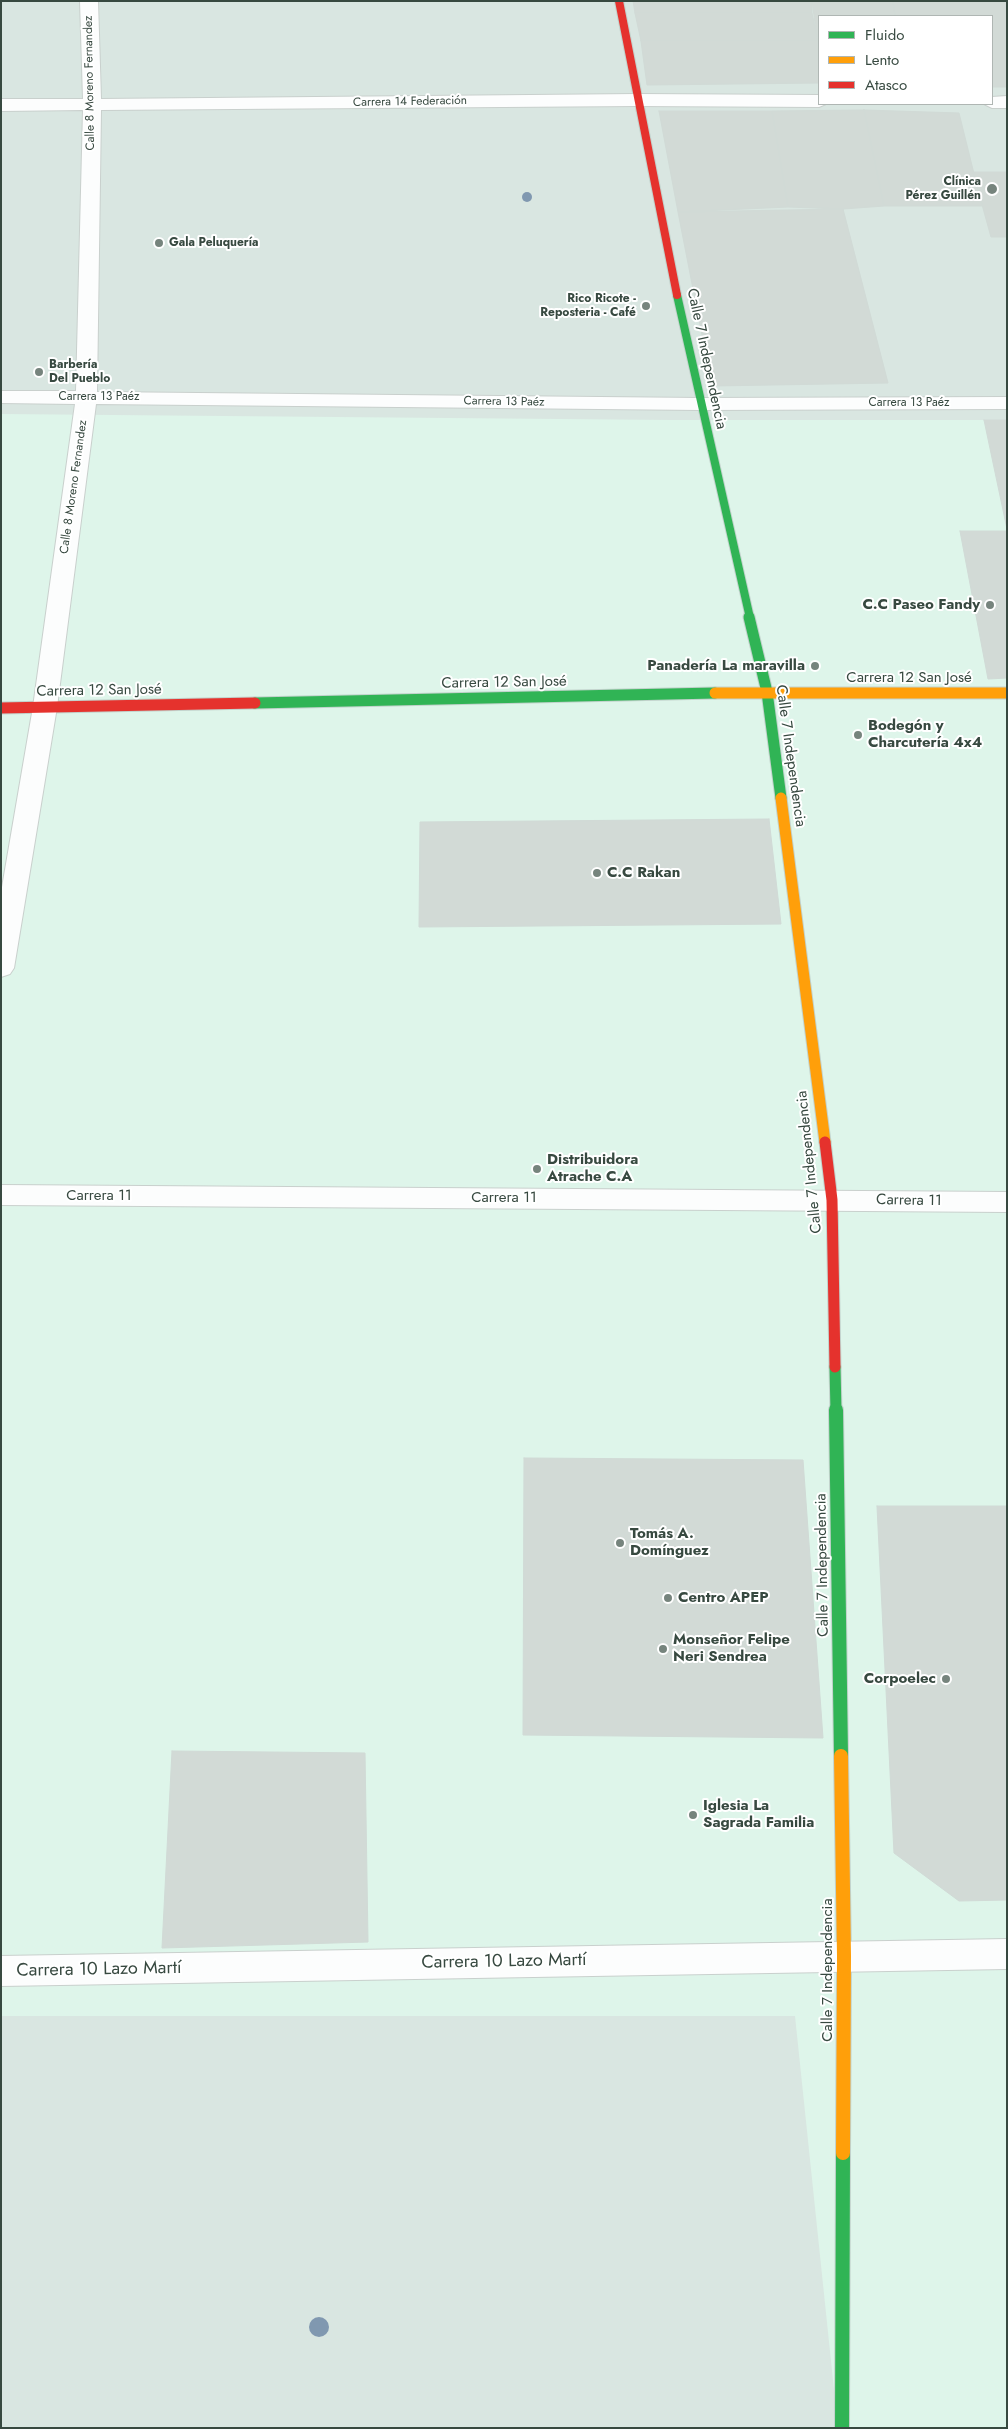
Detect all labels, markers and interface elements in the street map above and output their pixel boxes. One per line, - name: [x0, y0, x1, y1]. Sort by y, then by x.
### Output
- street label: Calle 8 Moreno Fernandez: [82, 15, 98, 151]
- legend: [818, 15, 993, 105]
- text: Fluido: [865, 24, 904, 46]
- text: Lento: [865, 49, 899, 71]
- text: Atasco: [865, 74, 907, 96]
- street label: Carrera 14 Federación: [353, 94, 467, 110]
- place label: Clínica Pérez Guillén: [905, 175, 981, 203]
- marker: Clínica Pérez Guillén: [985, 182, 999, 196]
- place label: Gala Peluquería: [169, 236, 259, 250]
- marker: Gala Peluquería: [153, 237, 165, 249]
- street label: Calle 7 Independencia: [682, 287, 730, 431]
- place label: Rico Ricote - Reposteria - Café: [540, 292, 636, 320]
- marker: Rico Ricote - Reposteria - Café: [640, 300, 652, 312]
- place label: Barbería Del Pueblo: [49, 358, 110, 386]
- marker: Barbería Del Pueblo: [33, 366, 45, 378]
- street label: Carrera 13 Paéz: [59, 390, 139, 404]
- street label: Carrera 13 Paéz: [463, 394, 545, 410]
- street label: Carrera 13 Paéz: [869, 396, 949, 410]
- street label: Calle 8 Moreno Fernandez: [57, 419, 91, 555]
- place label: C.C Paseo Fandy: [862, 596, 980, 614]
- marker: C.C Paseo Fandy: [984, 599, 996, 611]
- place label: Panadería La maravilla: [647, 657, 805, 675]
- marker: Panadería La maravilla: [809, 660, 821, 672]
- street label: Carrera 12 San José: [846, 669, 972, 687]
- street label: Carrera 12 San José: [441, 673, 567, 693]
- street label: Carrera 12 San José: [36, 681, 162, 701]
- street label: Calle 7 Independencia: [771, 684, 809, 828]
- place label: Bodegón y Charcutería 4x4: [868, 717, 982, 752]
- marker: Bodegón y Charcutería 4x4: [852, 729, 864, 741]
- place label: C.C Rakan: [607, 864, 680, 882]
- marker: C.C Rakan: [591, 867, 603, 879]
- street label: Calle 7 Independencia: [794, 1090, 826, 1234]
- place label: Distribuidora Atrache C.A: [547, 1151, 638, 1186]
- marker: Distribuidora Atrache C.A: [531, 1163, 543, 1175]
- street label: Carrera 11: [66, 1187, 132, 1205]
- street label: Carrera 11: [471, 1189, 537, 1207]
- street label: Carrera 11: [876, 1191, 942, 1211]
- street label: Calle 7 Independencia: [813, 1493, 833, 1637]
- place label: Tomás A. Domínguez: [630, 1525, 709, 1560]
- marker: Tomás A. Domínguez: [614, 1537, 626, 1549]
- place label: Centro APEP: [678, 1589, 769, 1607]
- marker: Centro APEP: [662, 1592, 674, 1604]
- place label: Monseñor Felipe Neri Sendrea: [673, 1631, 790, 1666]
- marker: Monseñor Felipe Neri Sendrea: [657, 1643, 669, 1655]
- place label: Corpoelec: [864, 1670, 936, 1688]
- marker: Corpoelec: [940, 1673, 952, 1685]
- place label: Iglesia La Sagrada Familia: [703, 1797, 814, 1832]
- marker: Iglesia La Sagrada Familia: [687, 1809, 699, 1821]
- street label: Calle 7 Independencia: [819, 1898, 837, 2042]
- street label: Carrera 10 Lazo Martí: [421, 1950, 587, 1974]
- street label: Carrera 10 Lazo Martí: [16, 1958, 182, 1982]

